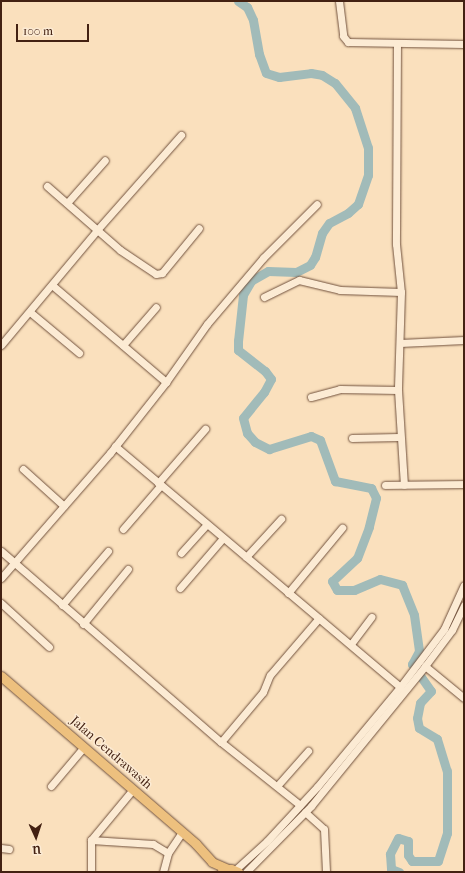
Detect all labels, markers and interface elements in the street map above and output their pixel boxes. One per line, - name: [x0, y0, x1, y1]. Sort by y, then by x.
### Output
- scale bar: [18, 16, 91, 42]
- text: 100 m: [23, 24, 53, 38]
- street label: Jalan Cendrawasih: [67, 713, 155, 793]
- north arrow: [16, 817, 56, 857]
- text: U: [32, 843, 41, 856]

